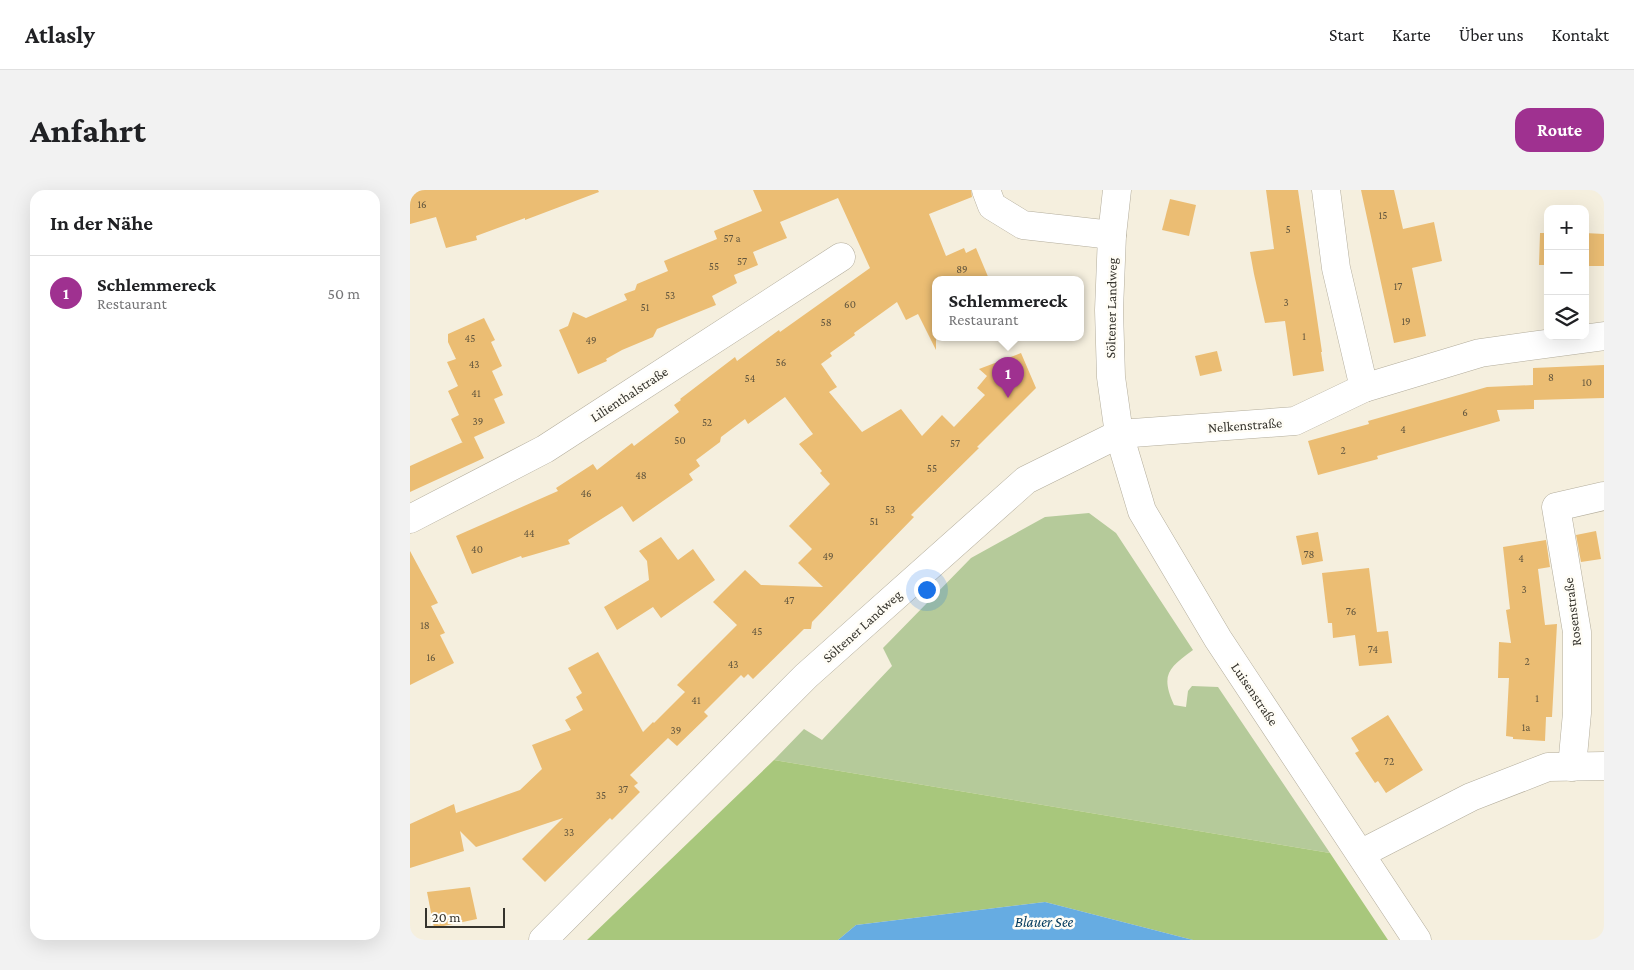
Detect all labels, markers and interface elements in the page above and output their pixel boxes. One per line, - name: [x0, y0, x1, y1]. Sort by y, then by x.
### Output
- text: Atlasly: [25, 21, 95, 48]
- text: Start: [1329, 25, 1364, 45]
- text: Karte: [1392, 25, 1431, 45]
- text: Über uns: [1459, 25, 1524, 45]
- text: Kontakt: [1552, 25, 1609, 45]
- button: Route: [1515, 108, 1604, 152]
- text: Anfahrt: [30, 111, 146, 150]
- house number: 16: [417, 198, 427, 210]
- map controls: [1544, 205, 1589, 340]
- button: +: [1544, 205, 1589, 250]
- house number: 15: [1379, 209, 1387, 221]
- text: In der Nähe: [50, 211, 153, 235]
- house number: 5: [1285, 223, 1291, 235]
- house number: 57 a: [723, 232, 741, 244]
- button: −: [1544, 250, 1589, 295]
- house number: 57: [737, 255, 747, 267]
- street label: Söltener Landweg: [1102, 257, 1120, 358]
- house number: 55: [709, 260, 719, 272]
- house number: 89: [956, 263, 968, 275]
- text: Schlemmereck: [97, 274, 216, 295]
- popup: [932, 276, 1084, 341]
- house number: 17: [1394, 280, 1402, 292]
- text: 1: [63, 285, 69, 302]
- text: 50 m: [328, 285, 360, 302]
- house number: 53: [665, 289, 675, 301]
- text: Schlemmereck: [949, 290, 1067, 311]
- text: Restaurant: [97, 295, 167, 312]
- button: layers: [1544, 295, 1589, 340]
- house number: 3: [1283, 296, 1289, 308]
- house number: 60: [844, 298, 856, 310]
- house number: 51: [641, 301, 650, 313]
- text: Restaurant: [949, 311, 1018, 328]
- house number: 19: [1401, 315, 1411, 327]
- house number: 58: [820, 316, 832, 328]
- house number: 1: [1302, 330, 1306, 342]
- house number: 45: [465, 332, 475, 344]
- house number: 49: [585, 334, 597, 346]
- house number: 56: [776, 356, 786, 368]
- pin: 1: [992, 357, 1024, 398]
- house number: 43: [469, 358, 479, 370]
- street label: Lilienthalstraße: [587, 363, 671, 425]
- house number: 8: [1548, 371, 1554, 383]
- house number: 54: [745, 372, 756, 384]
- house number: 10: [1582, 376, 1592, 388]
- house number: 41: [471, 387, 481, 399]
- house number: 6: [1462, 406, 1468, 418]
- street label: Nelkenstraße: [1207, 414, 1283, 436]
- house number: 39: [473, 415, 483, 427]
- house number: 52: [702, 416, 712, 428]
- house number: 4: [1400, 423, 1406, 435]
- house number: 50: [674, 434, 686, 446]
- house number: 57: [950, 437, 960, 449]
- house number: 2: [1340, 444, 1346, 456]
- house number: 55: [927, 462, 937, 474]
- house number: 48: [635, 469, 647, 481]
- house number: 46: [580, 487, 592, 499]
- house number: 53: [885, 503, 895, 515]
- house number: 51: [870, 515, 879, 527]
- house number: 44: [523, 527, 535, 539]
- house number: 40: [471, 543, 483, 555]
- house number: 78: [1304, 548, 1315, 560]
- house number: 49: [822, 550, 834, 562]
- house number: 4: [1518, 552, 1524, 564]
- your location: [914, 577, 940, 603]
- street label: Rosenstraße: [1560, 577, 1584, 647]
- house number: 3: [1521, 583, 1527, 595]
- street label: Söltener Landweg: [819, 586, 905, 666]
- house number: 47: [784, 594, 794, 606]
- house number: 76: [1346, 605, 1356, 617]
- house number: 18: [420, 619, 430, 631]
- house number: 45: [752, 625, 762, 637]
- house number: 74: [1368, 643, 1379, 655]
- house number: 16: [426, 651, 436, 663]
- house number: 2: [1524, 655, 1530, 667]
- house number: 43: [728, 658, 738, 670]
- street label: Luisenstraße: [1228, 660, 1282, 728]
- house number: 1: [1535, 692, 1539, 704]
- house number: 41: [691, 694, 701, 706]
- house number: 1a: [1522, 721, 1530, 733]
- house number: 39: [671, 724, 681, 736]
- house number: 72: [1384, 755, 1394, 767]
- house number: 37: [618, 783, 628, 795]
- house number: 35: [596, 789, 606, 801]
- house number: 33: [564, 826, 574, 838]
- scale bar: [425, 905, 505, 928]
- text: 20 m: [432, 909, 460, 925]
- water label: Blauer See: [1015, 914, 1074, 930]

